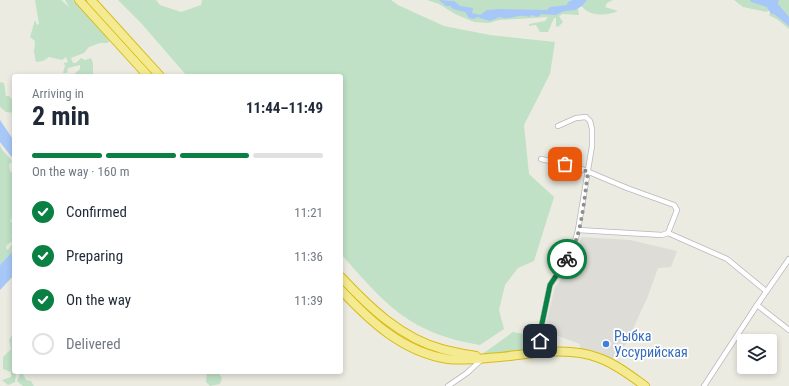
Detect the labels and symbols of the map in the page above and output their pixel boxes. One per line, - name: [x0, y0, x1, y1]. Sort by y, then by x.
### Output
- pin: [548, 147, 582, 181]
- courier: [547, 239, 587, 279]
- pin: [523, 324, 557, 358]
- place label: Рыбка Уссурийская: [614, 328, 688, 360]
- marker: Рыбка Уссурийская: [601, 339, 611, 349]

